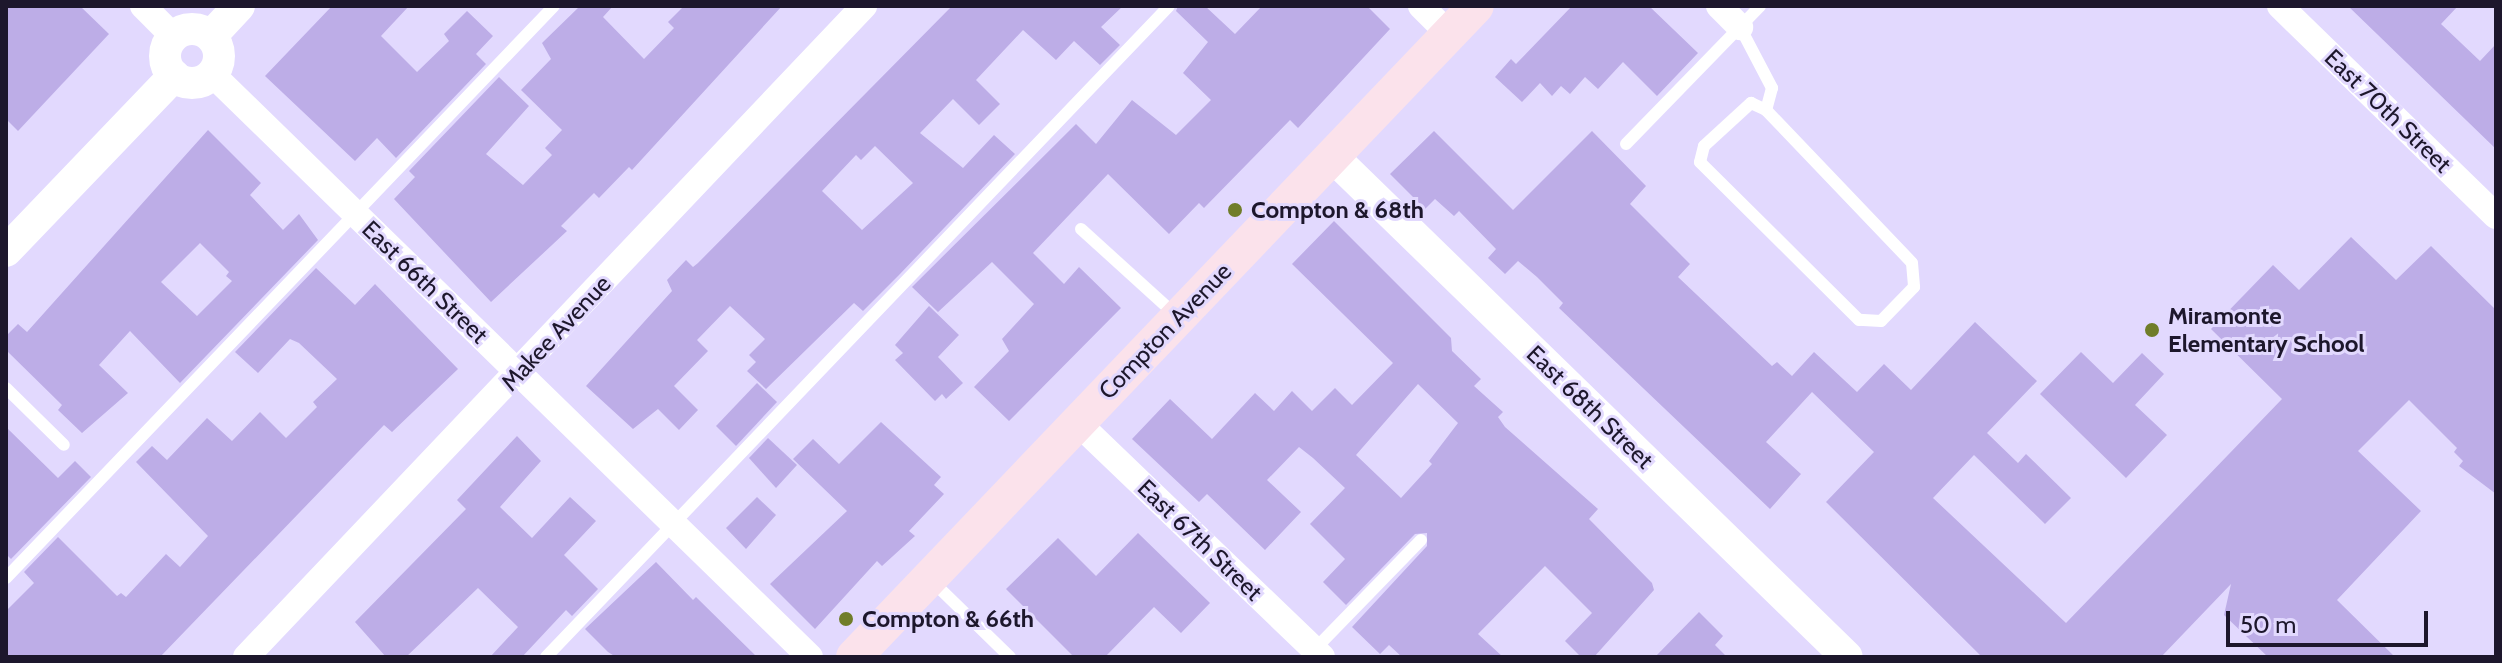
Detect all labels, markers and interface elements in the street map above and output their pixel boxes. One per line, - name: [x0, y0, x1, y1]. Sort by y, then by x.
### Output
- street label: East 70th Street: [2319, 43, 2457, 179]
- place label: Compton & 68th: [1251, 196, 1424, 224]
- marker: Compton & 68th: [1226, 201, 1244, 219]
- street label: East 66th Street: [356, 215, 494, 349]
- street label: Compton Avenue: [1093, 257, 1237, 405]
- street label: Makee Avenue: [495, 269, 617, 397]
- place label: Miramonte Elementary School: [2168, 302, 2365, 358]
- marker: Miramonte Elementary School: [2143, 321, 2161, 339]
- street label: East 68th Street: [1521, 339, 1659, 475]
- street label: East 67th Street: [1132, 473, 1268, 607]
- scale bar: [2230, 595, 2432, 645]
- place label: Compton & 66th: [862, 605, 1034, 633]
- marker: Compton & 66th: [837, 610, 855, 628]
- text: 50 m: [2240, 610, 2296, 639]

